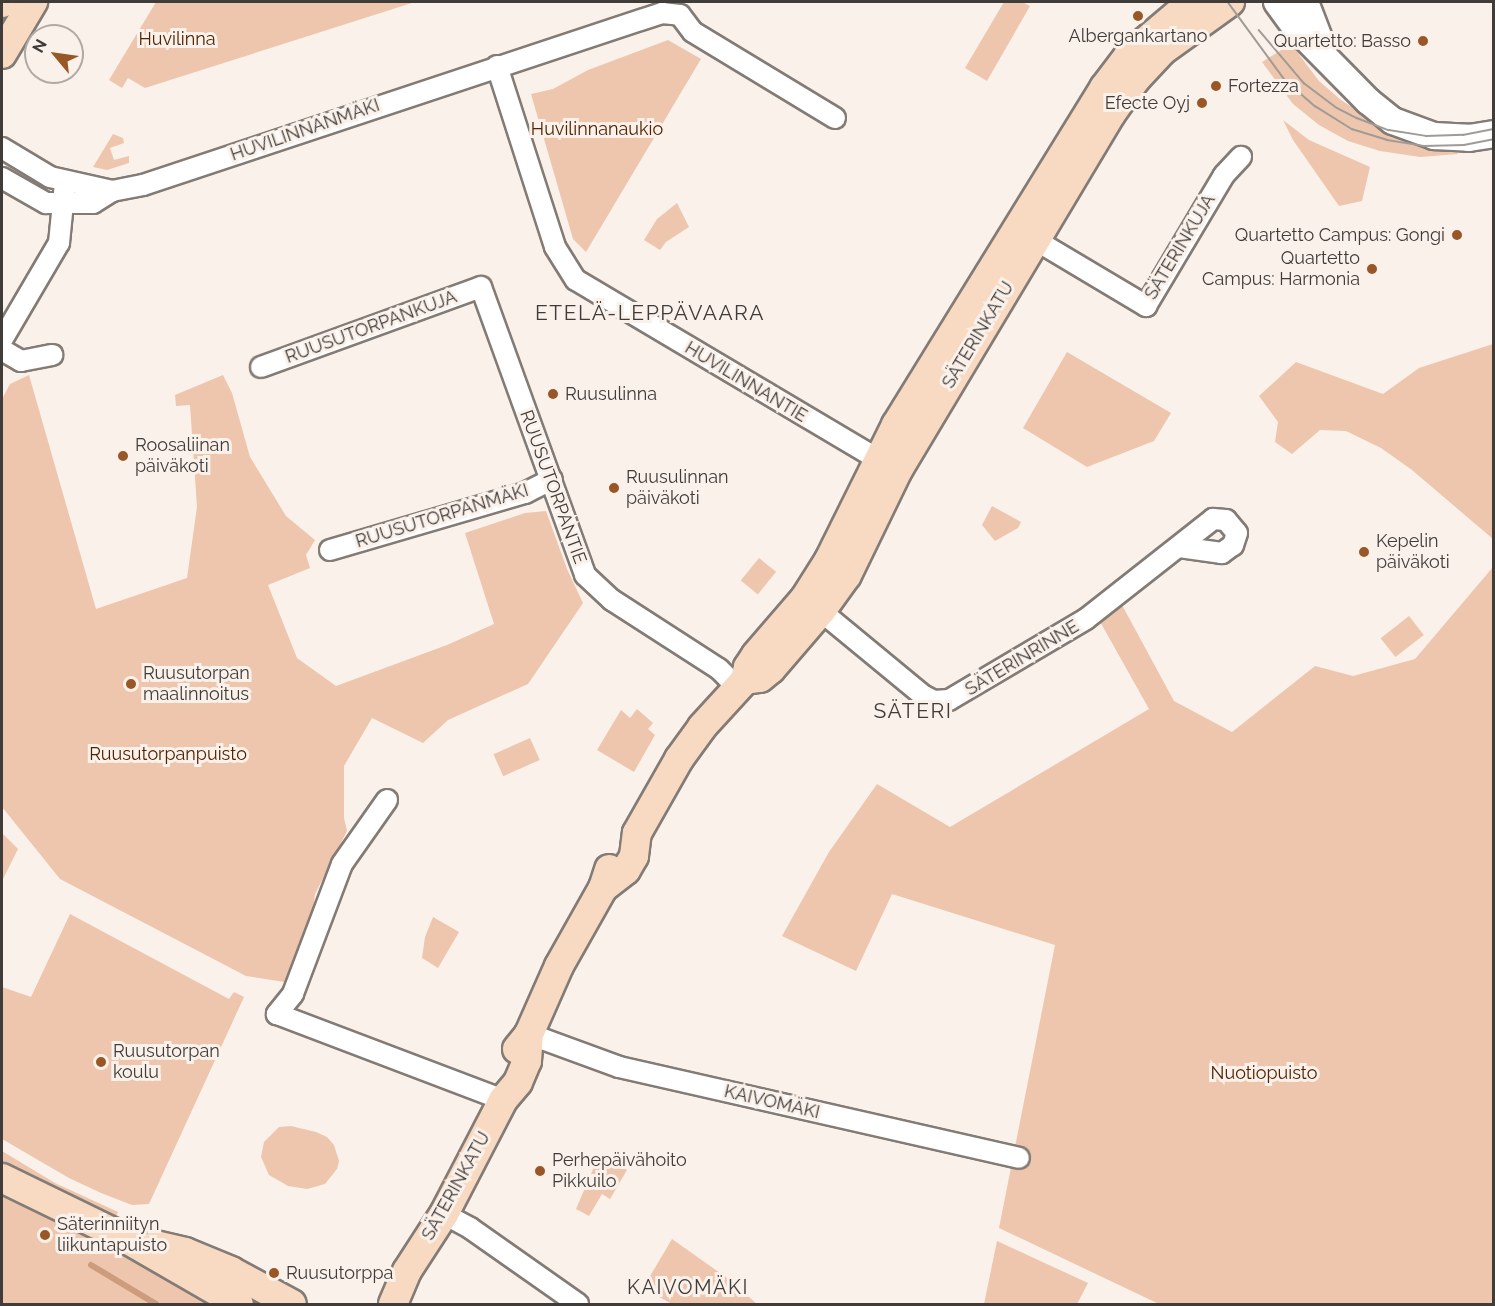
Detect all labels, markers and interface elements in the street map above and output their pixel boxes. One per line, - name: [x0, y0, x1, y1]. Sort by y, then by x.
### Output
- marker: Albergankartano: [1131, 9, 1145, 23]
- north arrow: [24, 24, 84, 84]
- place label: Albergankartano: [1069, 25, 1207, 47]
- park label: Huvilinna: [138, 28, 216, 50]
- place label: Quartetto: Basso: [1274, 30, 1411, 52]
- marker: Quartetto: Basso: [1416, 34, 1430, 48]
- text: N: [28, 36, 51, 56]
- place label: Fortezza: [1228, 75, 1299, 97]
- marker: Fortezza: [1209, 79, 1223, 93]
- place label: Efecte Oyj: [1105, 92, 1190, 114]
- street label: HUVILINNANMÄKI: [228, 94, 382, 166]
- marker: Efecte Oyj: [1195, 96, 1209, 110]
- park label: Huvilinnanaukio: [531, 118, 663, 140]
- street label: SÄTERINKUJA: [1140, 190, 1220, 304]
- place label: Quartetto Campus: Gongi: [1235, 224, 1445, 246]
- marker: Quartetto Campus: Gongi: [1450, 228, 1464, 242]
- place label: Quartetto Campus: Harmonia: [1202, 248, 1360, 290]
- marker: Quartetto Campus: Harmonia: [1365, 262, 1379, 276]
- street label: SÄTERINKATU: [938, 278, 1018, 392]
- street label: RUUSUTORPANKUJA: [282, 286, 460, 368]
- district label: ETELÄ-LEPPÄVAARA: [535, 300, 765, 326]
- street label: HUVILINNANTIE: [681, 337, 811, 427]
- place label: Ruusulinna: [565, 383, 657, 405]
- marker: Ruusulinna: [546, 387, 560, 401]
- street label: RUUSUTORPANTIE: [515, 407, 591, 567]
- place label: Roosaliinan päiväkoti: [135, 435, 230, 478]
- marker: Roosaliinan päiväkoti: [116, 449, 130, 463]
- place label: Ruusulinnan päiväkoti: [626, 467, 728, 510]
- street label: RUUSUTORPANMÄKI: [353, 479, 531, 553]
- marker: Ruusulinnan päiväkoti: [607, 481, 621, 495]
- place label: Kepelin päiväkoti: [1376, 531, 1450, 574]
- marker: Kepelin päiväkoti: [1357, 545, 1371, 559]
- street label: SÄTERINRINNE: [961, 616, 1083, 700]
- place label: Ruusutorpan maalinnoitus: [143, 663, 250, 706]
- marker: Ruusutorpan maalinnoitus: [124, 677, 138, 691]
- district label: SÄTERI: [874, 698, 952, 724]
- park label: Ruusutorpanpuisto: [89, 743, 247, 765]
- place label: Ruusutorpan koulu: [113, 1041, 220, 1084]
- marker: Ruusutorpan koulu: [94, 1055, 108, 1069]
- park label: Nuotiopuisto: [1211, 1062, 1317, 1084]
- street label: KAIVOMÄKI: [722, 1081, 822, 1123]
- street label: SÄTERINKATU: [417, 1128, 495, 1244]
- place label: Perhepäivähoito Pikkuilo: [552, 1150, 687, 1192]
- marker: Perhepäivähoito Pikkuilo: [533, 1164, 547, 1178]
- place label: Säterinniityn liikuntapuisto: [57, 1214, 167, 1256]
- marker: Säterinniityn liikuntapuisto: [38, 1228, 52, 1242]
- place label: Ruusutorppa: [286, 1262, 393, 1284]
- marker: Ruusutorppa: [267, 1266, 281, 1280]
- district label: KAIVOMÄKI: [627, 1275, 749, 1299]

